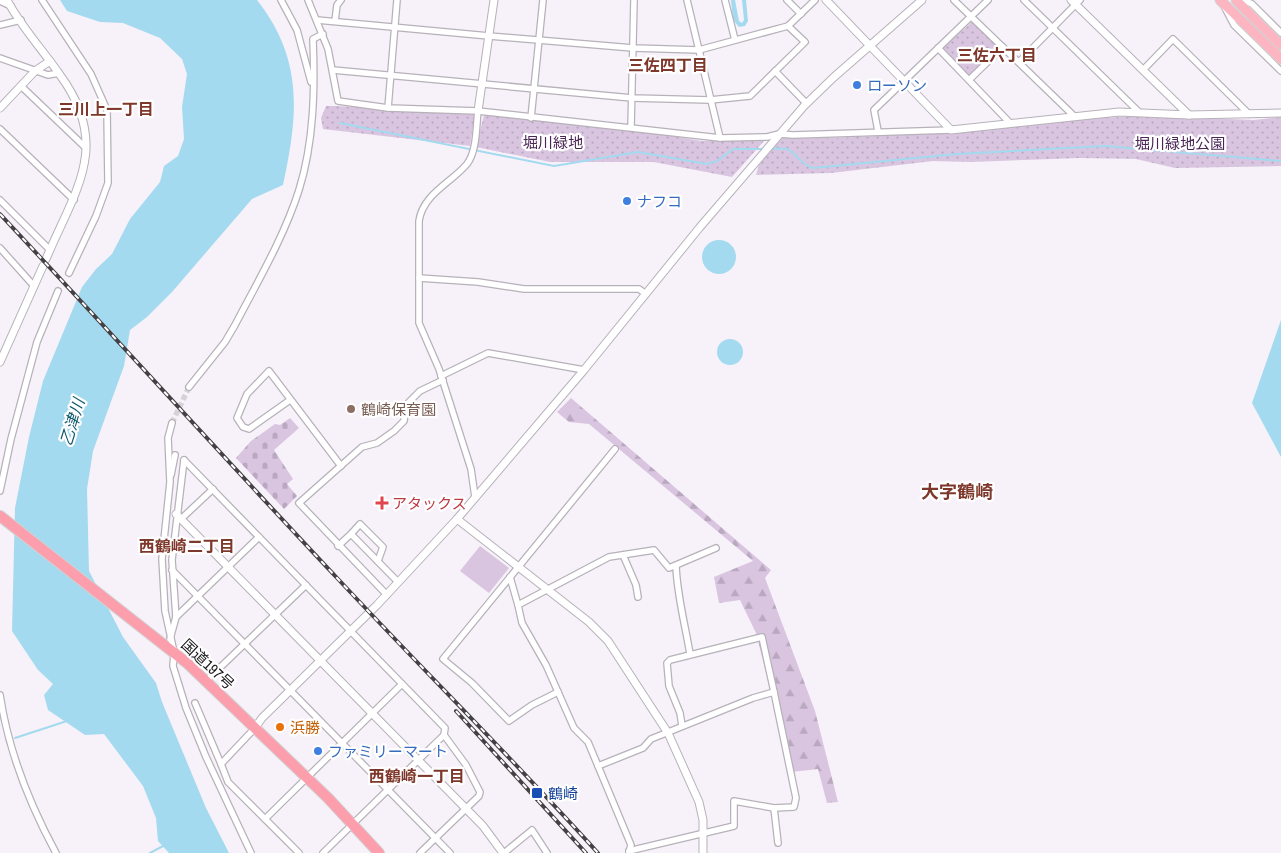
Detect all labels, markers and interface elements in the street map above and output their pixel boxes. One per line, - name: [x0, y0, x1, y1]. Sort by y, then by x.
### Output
- district label: 三佐六丁目: [957, 44, 1037, 66]
- district label: 三佐四丁目: [628, 54, 708, 76]
- place label: ローソン: [867, 75, 927, 96]
- marker: ローソン: [851, 79, 863, 91]
- district label: 三川上一丁目: [58, 98, 154, 120]
- park label: 堀川緑地: [523, 132, 583, 153]
- park label: 堀川緑地公園: [1135, 133, 1225, 154]
- place label: ナフコ: [637, 191, 682, 212]
- marker: ナフコ: [621, 195, 633, 207]
- water label: 乙津川: [54, 394, 90, 448]
- place label: 鶴崎保育園: [361, 399, 436, 420]
- marker: 鶴崎保育園: [345, 403, 357, 415]
- district label: 大字鶴崎: [921, 479, 993, 504]
- place label: アタックス: [392, 493, 467, 514]
- marker: アタックス: [376, 497, 388, 509]
- district label: 西鶴崎二丁目: [139, 535, 235, 557]
- street label: 国道197号: [177, 634, 239, 694]
- place label: 浜勝: [290, 717, 320, 738]
- marker: 浜勝: [274, 721, 286, 733]
- place label: ファミリーマート: [328, 741, 448, 762]
- marker: ファミリーマート: [312, 745, 324, 757]
- district label: 西鶴崎一丁目: [369, 765, 465, 787]
- place label: 鶴崎: [548, 783, 578, 804]
- marker: 鶴崎: [530, 786, 544, 800]

